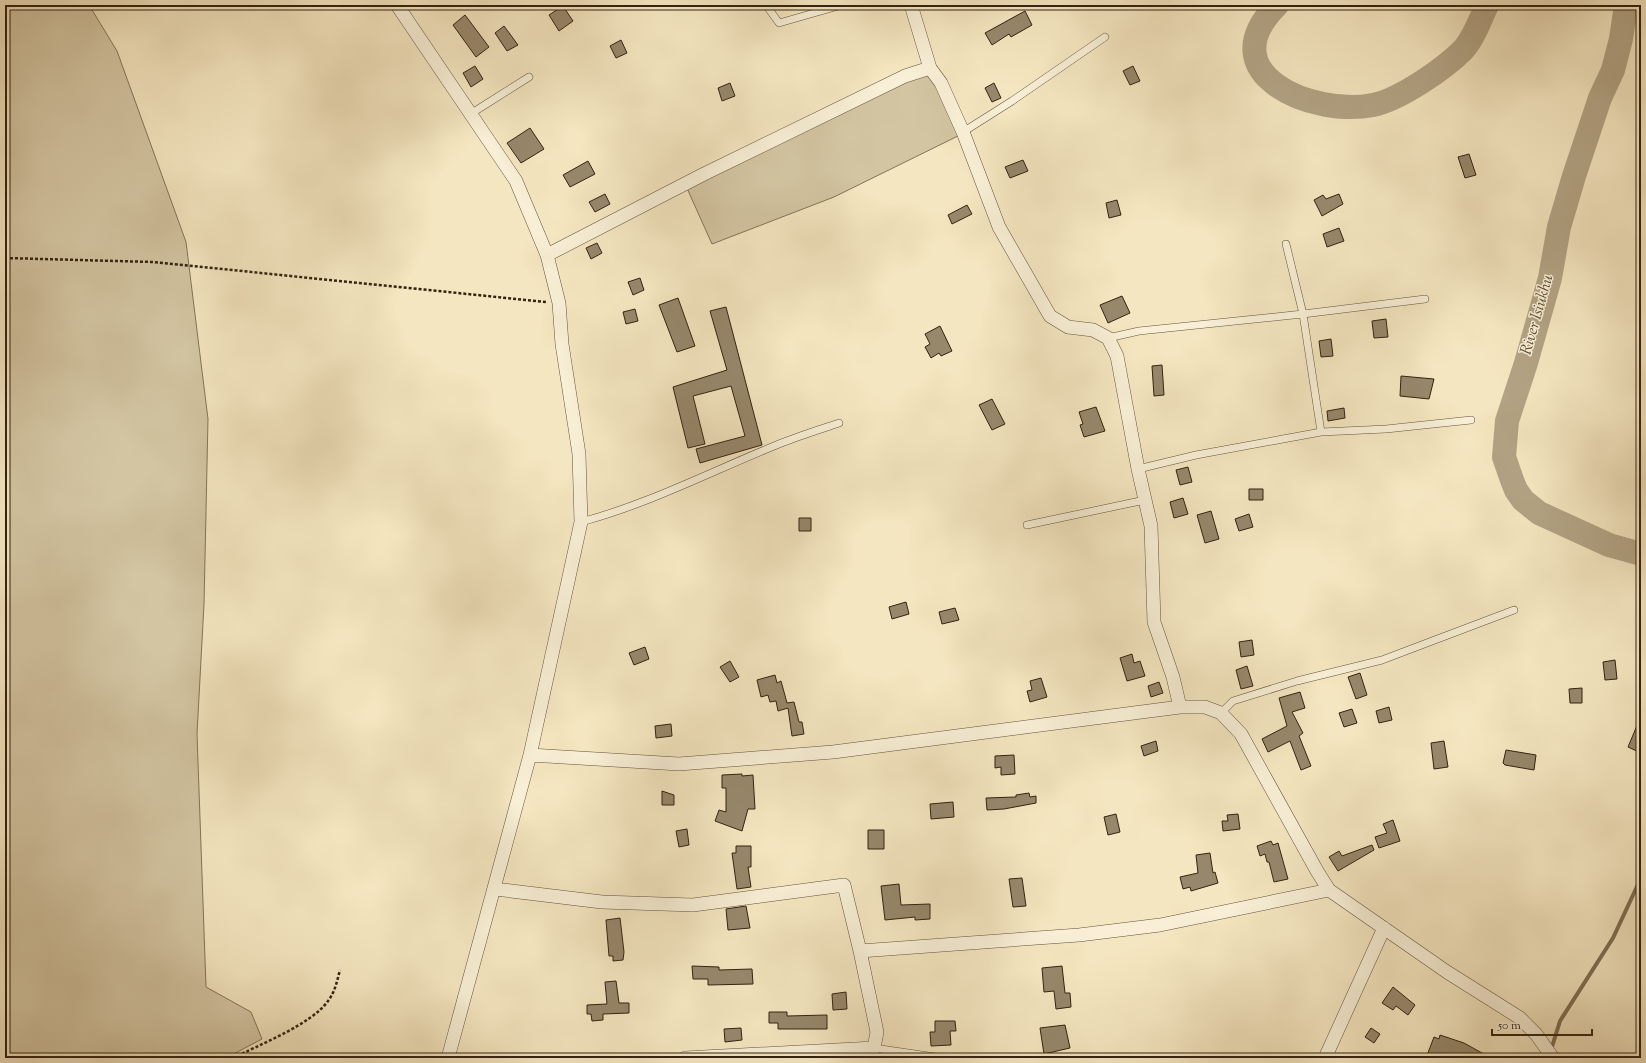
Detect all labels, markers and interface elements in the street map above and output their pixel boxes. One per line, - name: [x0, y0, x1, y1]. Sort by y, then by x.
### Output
- water label: River Isiukhu: [1516, 272, 1561, 358]
- scale bar: [1492, 1011, 1592, 1037]
- text: 50 m: [1497, 1017, 1521, 1035]

